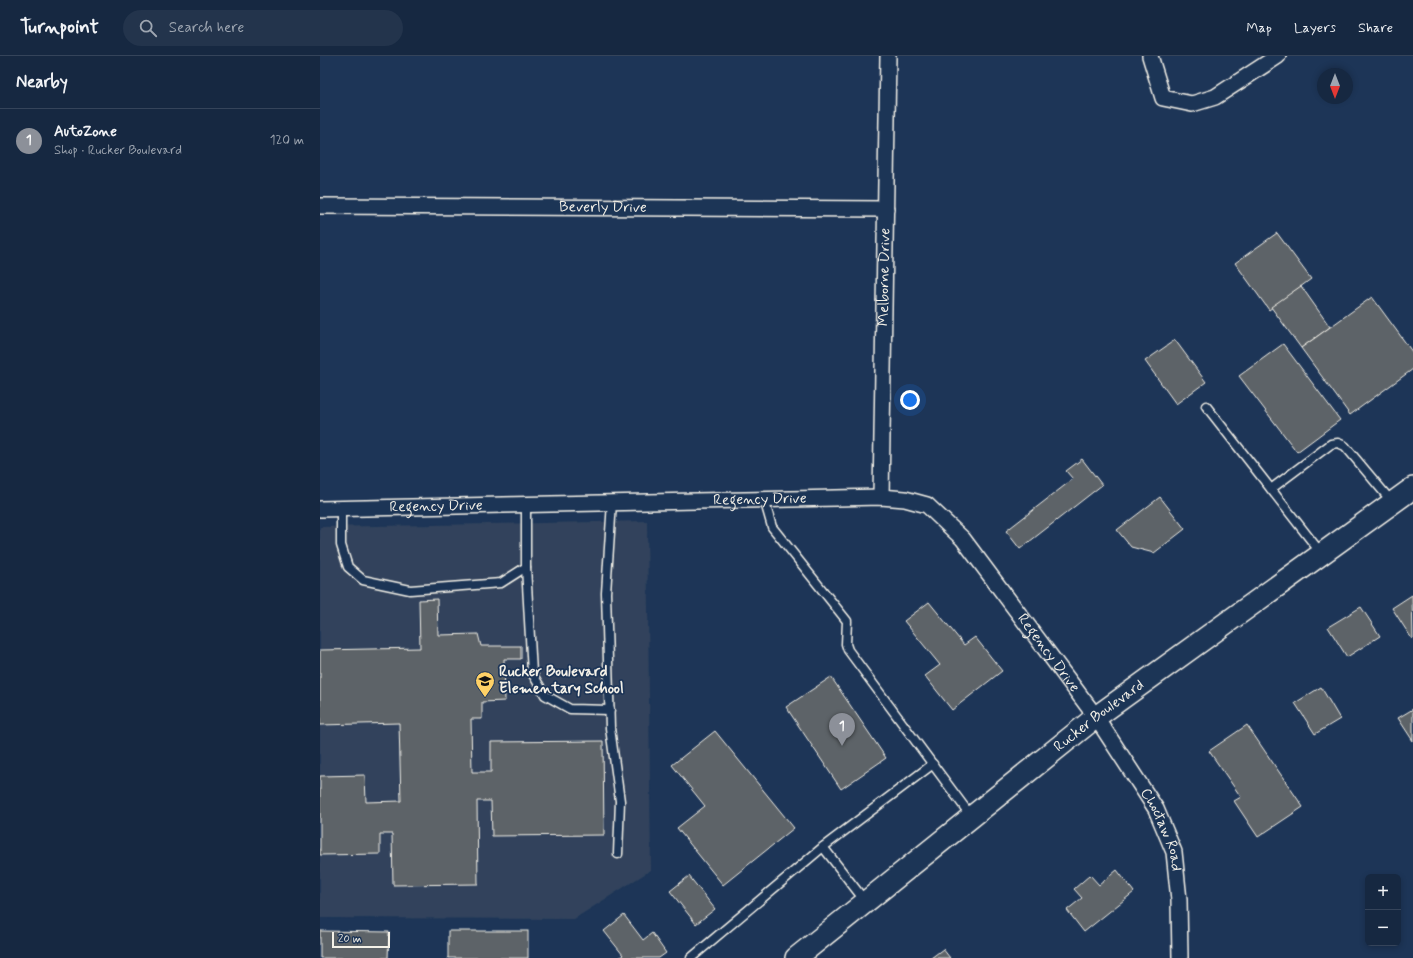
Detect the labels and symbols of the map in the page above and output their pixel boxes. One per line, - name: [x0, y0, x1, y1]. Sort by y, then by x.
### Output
- north arrow: [1317, 68, 1353, 104]
- street label: Beverly Drive: [559, 197, 647, 218]
- street label: Melborne Drive: [874, 228, 895, 326]
- your location: [900, 390, 920, 410]
- street label: Regency Drive: [713, 489, 807, 511]
- street label: Regency Drive: [389, 496, 483, 518]
- street label: Regency Drive: [1012, 610, 1084, 697]
- place label: Rucker Boulevard Elementary School: [499, 662, 624, 699]
- school or university icon: Rucker Boulevard Elementary School: [474, 670, 496, 698]
- street label: Rucker Boulevard: [1050, 675, 1148, 757]
- pin: 1: [829, 713, 855, 746]
- street label: Choctaw Road: [1135, 784, 1186, 872]
- scale bar: [332, 930, 390, 949]

